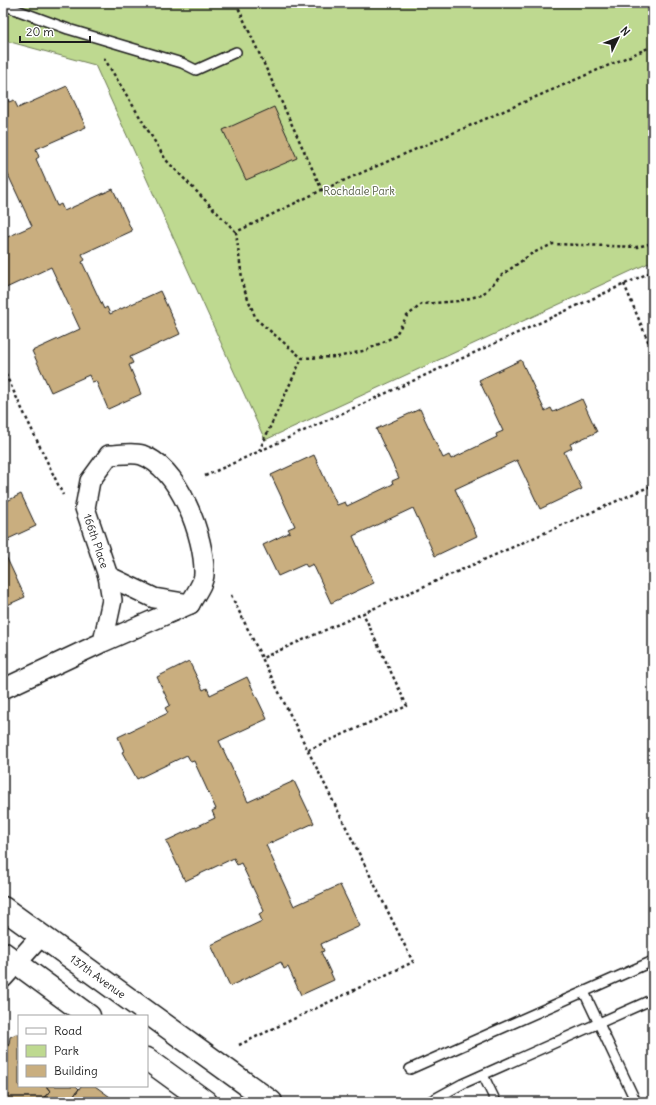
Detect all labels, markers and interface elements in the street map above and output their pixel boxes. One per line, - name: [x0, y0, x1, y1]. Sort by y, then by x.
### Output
- scale bar: [20, 18, 90, 44]
- north arrow: [598, 18, 638, 58]
- text: 20 m: [26, 24, 54, 39]
- text: N: [618, 24, 633, 39]
- park label: Rochdale Park: [323, 184, 395, 198]
- street label: 166th Place: [81, 512, 112, 570]
- street label: 137th Avenue: [67, 952, 129, 1002]
- legend: [18, 1015, 148, 1087]
- text: Road: [54, 1023, 82, 1038]
- text: Park: [54, 1043, 79, 1058]
- text: Building: [54, 1063, 98, 1078]

